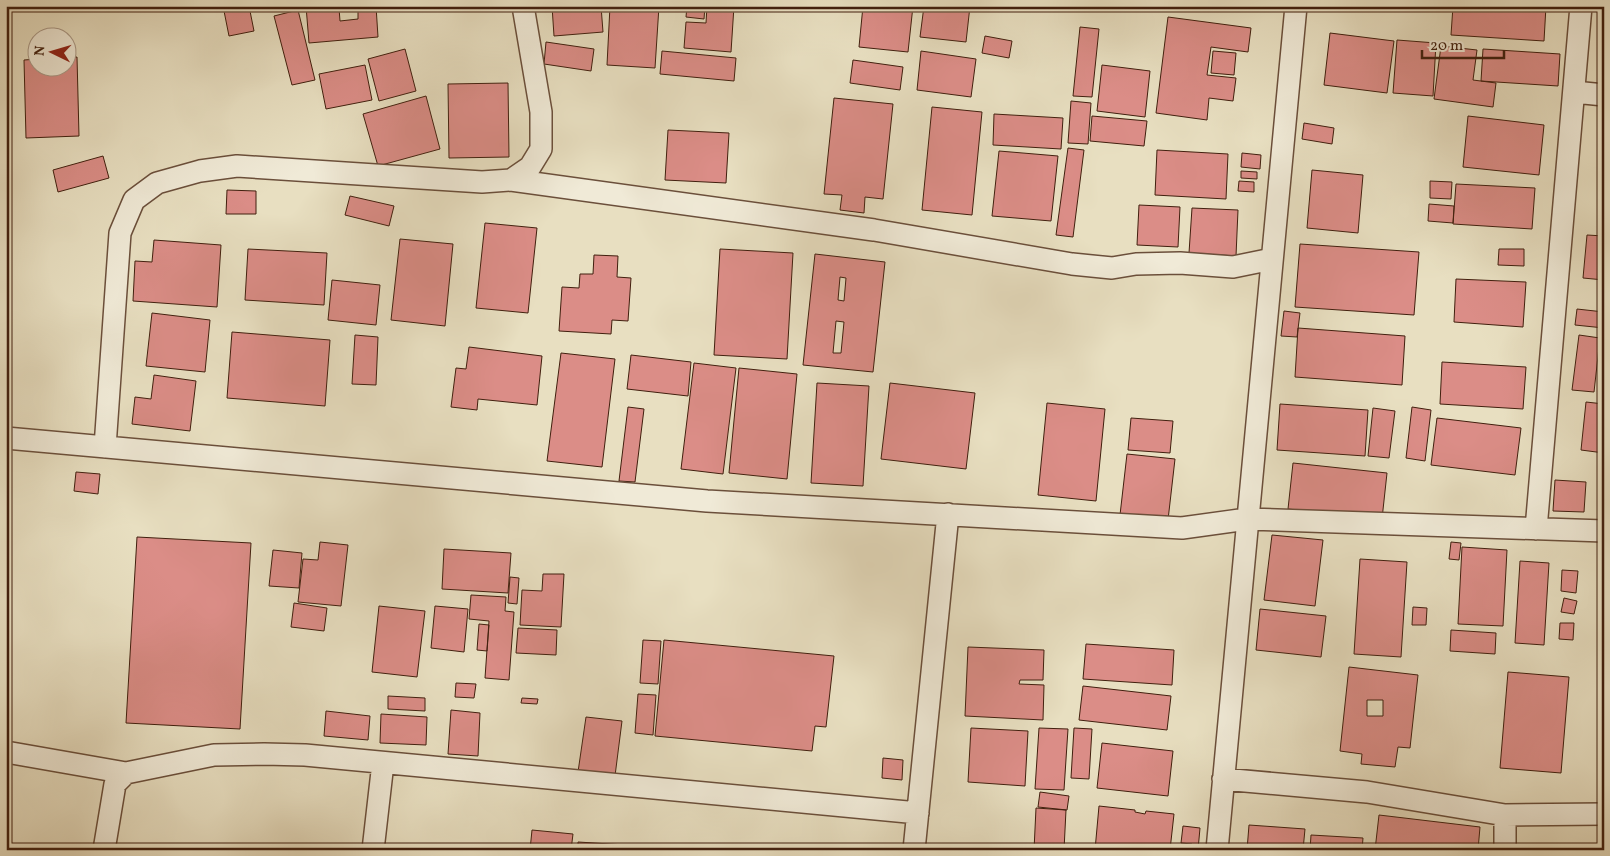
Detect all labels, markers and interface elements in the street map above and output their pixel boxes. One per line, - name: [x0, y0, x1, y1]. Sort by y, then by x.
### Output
- north arrow: [28, 28, 78, 78]
- scale bar: [1422, 28, 1505, 60]
- text: 20 m: [1430, 36, 1463, 57]
- text: N: [31, 45, 50, 57]

